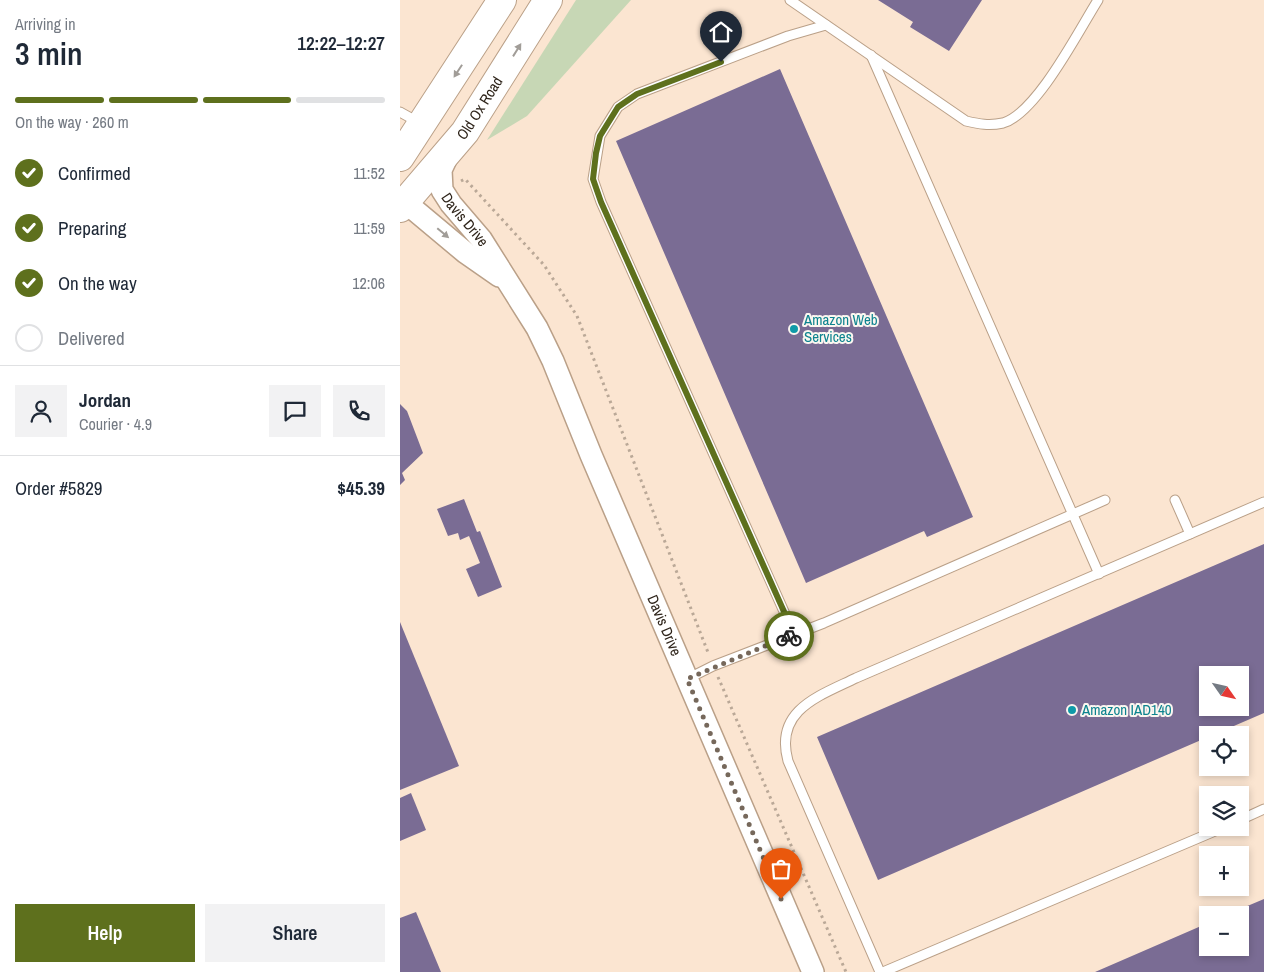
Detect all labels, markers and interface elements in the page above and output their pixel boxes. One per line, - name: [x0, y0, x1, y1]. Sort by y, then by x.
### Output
- pin: [700, 11, 742, 62]
- text: Arriving in: [15, 13, 76, 35]
- icon: home: [707, 18, 735, 46]
- text: 12:22–12:27: [297, 30, 385, 56]
- text: 3 min: [15, 32, 83, 75]
- one-way arrow: [512, 44, 522, 57]
- one-way arrow: [453, 64, 462, 78]
- street label: Old Ox Road: [452, 72, 507, 144]
- text: On the way · 260 m: [15, 111, 129, 133]
- icon: check: [15, 159, 43, 187]
- text: Confirmed: [58, 160, 131, 186]
- text: 11:52: [353, 162, 385, 184]
- street label: Davis Drive: [436, 188, 494, 250]
- icon: check: [15, 214, 43, 242]
- text: Preparing: [58, 215, 126, 241]
- text: 11:59: [353, 217, 385, 239]
- one-way arrow: [436, 228, 449, 239]
- icon: check: [15, 269, 43, 297]
- text: On the way: [58, 270, 137, 296]
- text: 12:06: [352, 272, 385, 294]
- place label: Amazon Web Services: [803, 309, 878, 347]
- marker: Amazon Web Services: [788, 323, 800, 335]
- text: Delivered: [58, 325, 125, 351]
- button: person: [15, 385, 67, 437]
- button: chat: [269, 385, 321, 437]
- button: phone: [333, 385, 385, 437]
- text: Jordan: [79, 387, 131, 413]
- text: Courier · 4.9: [79, 413, 152, 435]
- text: Order #5829: [15, 475, 102, 501]
- text: $45.39: [337, 475, 385, 501]
- street label: Davis Drive: [642, 592, 687, 659]
- courier: [764, 611, 814, 661]
- icon: bike: [775, 622, 803, 650]
- north arrow: [1199, 666, 1249, 716]
- map controls: [1199, 666, 1249, 956]
- place label: Amazon IAD140: [1081, 699, 1172, 720]
- marker: Amazon IAD140: [1066, 704, 1078, 716]
- button: locate: [1199, 726, 1249, 776]
- button: layers: [1199, 786, 1249, 836]
- button: +: [1199, 846, 1249, 896]
- pin: [760, 848, 802, 899]
- icon: bag: [767, 855, 795, 883]
- button: Help: [15, 904, 195, 962]
- button: Share: [205, 904, 385, 962]
- button: −: [1199, 906, 1249, 956]

